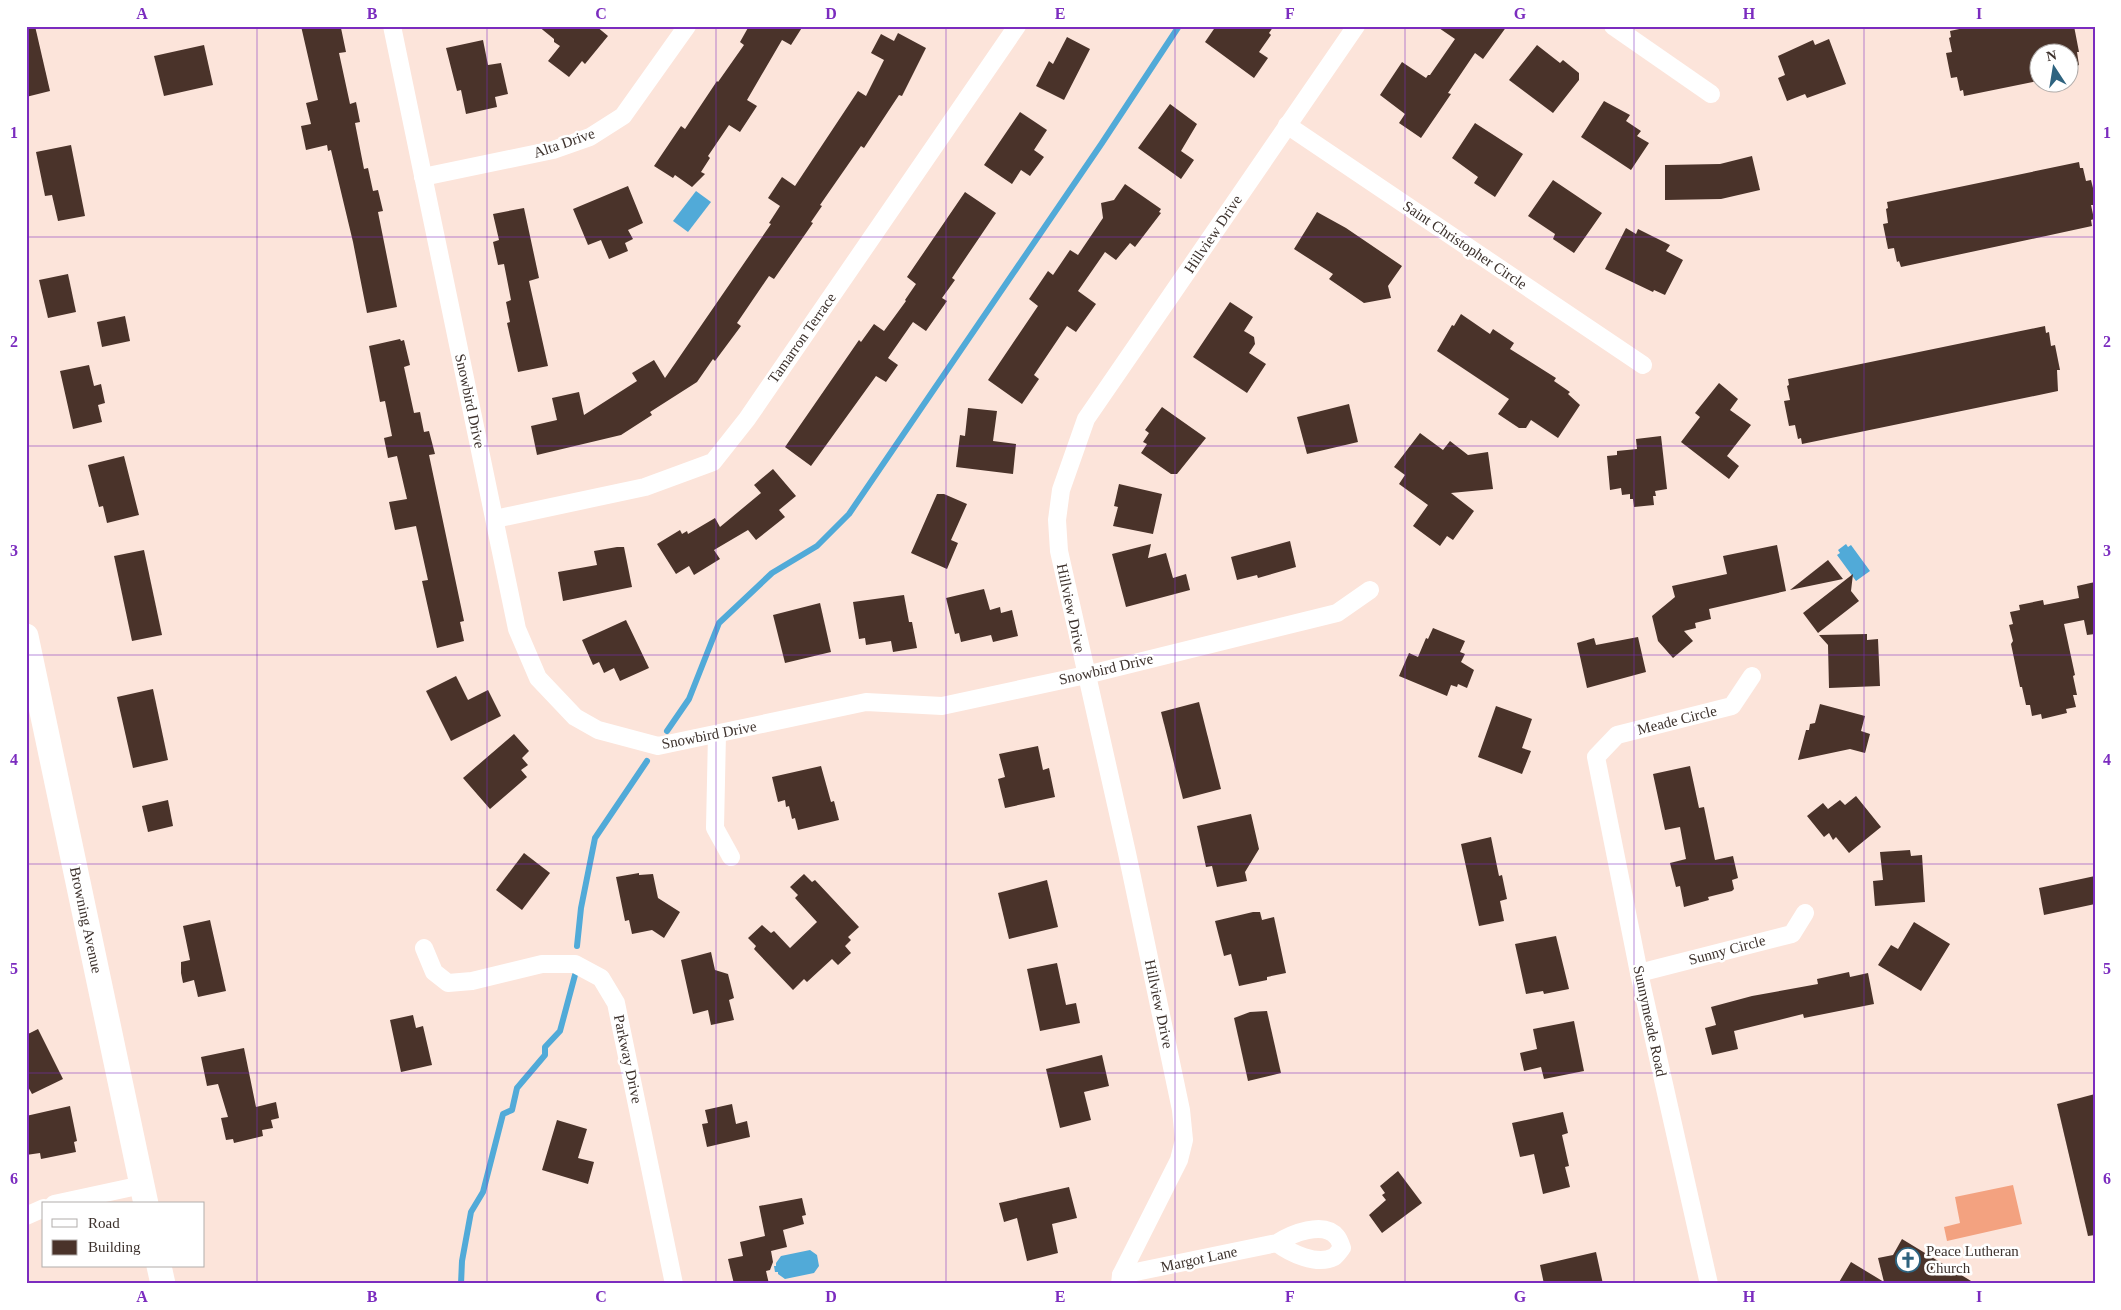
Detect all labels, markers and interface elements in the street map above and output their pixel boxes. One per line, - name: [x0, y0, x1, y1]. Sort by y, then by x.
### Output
- text: A: [136, 5, 148, 22]
- text: B: [367, 5, 378, 22]
- text: C: [595, 5, 607, 22]
- text: D: [825, 5, 837, 22]
- text: E: [1055, 5, 1065, 22]
- text: F: [1285, 5, 1295, 22]
- text: G: [1514, 5, 1527, 22]
- text: H: [1743, 5, 1756, 22]
- text: I: [1976, 5, 1982, 22]
- north arrow: [2028, 42, 2078, 92]
- text: N: [2045, 47, 2058, 64]
- text: 1: [10, 124, 18, 141]
- text: 1: [2103, 124, 2111, 141]
- street label: Alta Drive: [531, 125, 597, 161]
- street label: Hillview Drive: [1181, 192, 1245, 276]
- street label: Saint Christopher Circle: [1400, 198, 1530, 293]
- street label: Tamarron Terrace: [765, 290, 839, 386]
- text: 2: [10, 333, 18, 350]
- text: 2: [2103, 333, 2111, 350]
- street label: Snowbird Drive: [452, 352, 488, 450]
- text: 3: [10, 542, 18, 559]
- text: 3: [2103, 542, 2111, 559]
- street label: Hillview Drive: [1054, 562, 1088, 654]
- street label: Snowbird Drive: [1057, 650, 1155, 688]
- street label: Meade Circle: [1636, 702, 1719, 738]
- street label: Snowbird Drive: [660, 718, 758, 752]
- text: 4: [10, 751, 18, 768]
- text: 4: [2103, 751, 2111, 768]
- street label: Browning Avenue: [67, 865, 105, 975]
- street label: Sunny Circle: [1687, 932, 1767, 968]
- street label: Hillview Drive: [1142, 958, 1176, 1050]
- text: 5: [10, 960, 18, 977]
- text: 5: [2103, 960, 2111, 977]
- street label: Sunnymeade Road: [1630, 964, 1670, 1078]
- street label: Parkway Drive: [611, 1013, 645, 1105]
- text: 6: [10, 1170, 18, 1187]
- text: 6: [2103, 1170, 2111, 1187]
- legend: [42, 1202, 205, 1268]
- text: Road: [88, 1215, 120, 1231]
- text: Building: [88, 1239, 141, 1255]
- street label: Margot Lane: [1159, 1243, 1239, 1275]
- place label: Peace Lutheran Church: [1926, 1243, 2019, 1276]
- church icon: Peace Lutheran Church: [1895, 1247, 1921, 1273]
- text: A: [136, 1288, 148, 1305]
- text: B: [367, 1288, 378, 1305]
- text: C: [595, 1288, 607, 1305]
- text: D: [825, 1288, 837, 1305]
- text: E: [1055, 1288, 1065, 1305]
- text: F: [1285, 1288, 1295, 1305]
- text: G: [1514, 1288, 1527, 1305]
- text: H: [1743, 1288, 1756, 1305]
- text: I: [1976, 1288, 1982, 1305]

